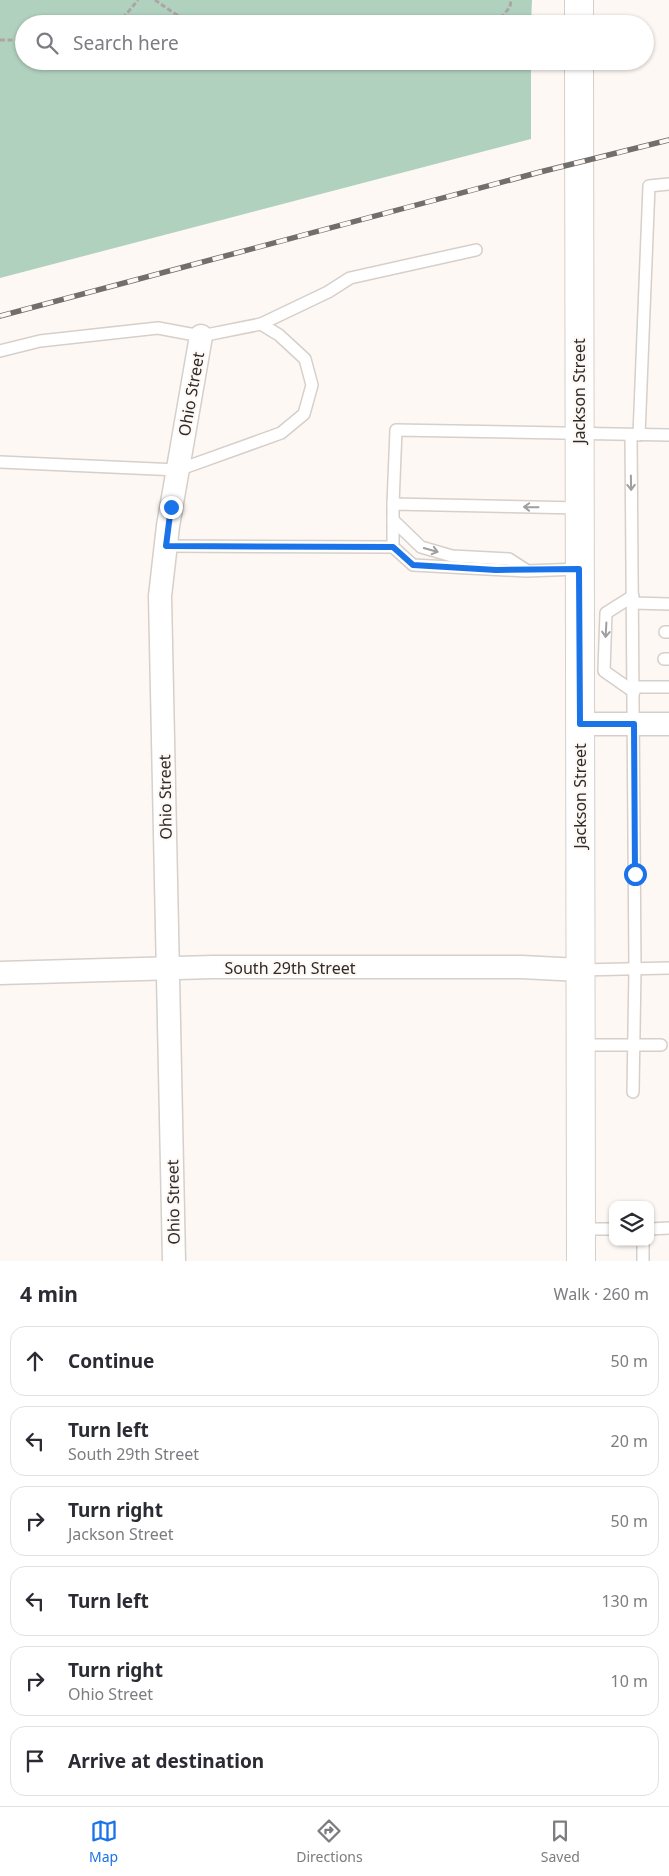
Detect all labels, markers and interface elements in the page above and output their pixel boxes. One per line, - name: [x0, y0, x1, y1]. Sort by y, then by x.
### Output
- search box: [15, 15, 654, 70]
- icon: search: [33, 29, 61, 57]
- text: Search here: [73, 30, 179, 56]
- street label: Jackson Street: [568, 338, 590, 446]
- street label: Ohio Street: [173, 350, 209, 438]
- one-way arrow: [626, 475, 636, 491]
- route end: [160, 496, 183, 519]
- one-way arrow: [523, 502, 539, 512]
- one-way arrow: [422, 545, 438, 555]
- one-way arrow: [601, 622, 610, 638]
- street label: Jackson Street: [569, 743, 591, 851]
- street label: Ohio Street: [153, 754, 177, 840]
- route start: [624, 863, 647, 886]
- street label: South 29th Street: [225, 957, 356, 979]
- street label: Ohio Street: [161, 1159, 185, 1245]
- map controls: [609, 1201, 654, 1246]
- button: layers: [609, 1201, 654, 1246]
- text: 4 min: [20, 1280, 78, 1308]
- text: Walk · 260 m: [554, 1283, 649, 1305]
- icon: ahead: [21, 1347, 49, 1375]
- text: Continue: [68, 1348, 154, 1374]
- text: 50 m: [611, 1350, 648, 1372]
- text: Turn left: [68, 1417, 149, 1443]
- icon: left: [21, 1427, 49, 1455]
- text: 20 m: [611, 1430, 648, 1452]
- text: South 29th Street: [68, 1443, 199, 1465]
- text: Turn right: [68, 1497, 163, 1523]
- icon: right: [21, 1507, 49, 1535]
- text: 50 m: [611, 1510, 648, 1532]
- text: Jackson Street: [68, 1523, 174, 1545]
- icon: left: [21, 1587, 49, 1615]
- text: Turn left: [68, 1588, 149, 1614]
- text: 130 m: [601, 1590, 648, 1612]
- text: Turn right: [68, 1657, 163, 1683]
- icon: right: [21, 1667, 49, 1695]
- text: 10 m: [611, 1670, 648, 1692]
- text: Ohio Street: [68, 1683, 153, 1705]
- icon: arrive: [21, 1747, 49, 1775]
- text: Arrive at destination: [68, 1748, 264, 1774]
- tab: Map: [89, 1817, 118, 1866]
- tab: Directions: [296, 1817, 363, 1866]
- tab: Saved: [541, 1817, 580, 1866]

